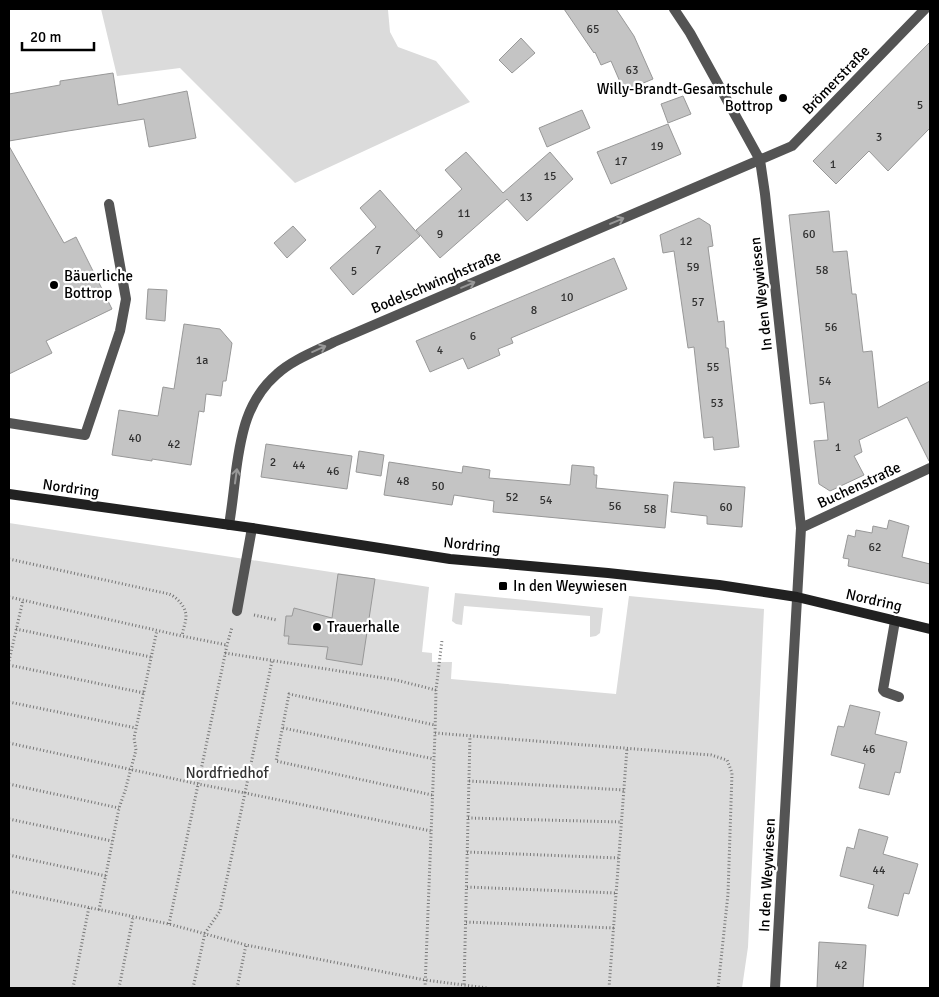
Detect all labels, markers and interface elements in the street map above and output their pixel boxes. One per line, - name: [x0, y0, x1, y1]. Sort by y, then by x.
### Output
- scale bar: [22, 20, 95, 52]
- house number: 65: [587, 22, 599, 37]
- text: 20 m: [30, 28, 61, 46]
- street label: Brömerstraße: [799, 42, 873, 118]
- house number: 63: [626, 63, 638, 78]
- place label: Willy-Brandt-Gesamtschule Bottrop: [597, 80, 773, 115]
- marker: Willy-Brandt-Gesamtschule Bottrop: [777, 92, 789, 104]
- house number: 5: [917, 98, 923, 113]
- house number: 3: [876, 130, 882, 145]
- house number: 19: [651, 139, 663, 154]
- house number: 17: [615, 154, 627, 169]
- house number: 1: [830, 157, 836, 172]
- house number: 15: [544, 169, 556, 184]
- house number: 13: [520, 190, 532, 205]
- house number: 11: [458, 206, 470, 221]
- one-way arrow: [609, 215, 624, 225]
- house number: 9: [437, 227, 443, 242]
- house number: 60: [803, 227, 815, 242]
- house number: 12: [680, 234, 692, 249]
- street label: In den Weywiesen: [746, 236, 776, 352]
- house number: 7: [375, 243, 381, 258]
- street label: Bodelschwinghstraße: [368, 246, 504, 318]
- house number: 59: [687, 260, 699, 275]
- house number: 58: [816, 263, 828, 278]
- house number: 5: [351, 264, 357, 279]
- place label: Bäuerliche Bottrop: [64, 267, 133, 302]
- marker: Bäuerliche Bottrop: [48, 279, 60, 291]
- one-way arrow: [460, 280, 475, 289]
- house number: 10: [561, 290, 573, 305]
- house number: 57: [692, 295, 704, 310]
- house number: 8: [531, 303, 537, 318]
- house number: 56: [825, 320, 837, 335]
- house number: 6: [470, 329, 476, 344]
- house number: 4: [437, 343, 444, 358]
- one-way arrow: [311, 344, 326, 354]
- house number: 1a: [196, 353, 208, 368]
- house number: 55: [707, 360, 719, 375]
- house number: 54: [819, 374, 832, 389]
- house number: 53: [711, 396, 723, 411]
- house number: 40: [129, 431, 141, 446]
- house number: 42: [168, 437, 180, 452]
- house number: 1: [835, 440, 841, 455]
- house number: 2: [270, 455, 276, 470]
- house number: 44: [293, 458, 306, 473]
- street label: Buchenstraße: [814, 458, 904, 512]
- house number: 46: [327, 464, 339, 479]
- one-way arrow: [231, 469, 241, 485]
- house number: 48: [397, 474, 409, 489]
- street label: Nordring: [41, 475, 101, 501]
- house number: 50: [432, 479, 444, 494]
- house number: 52: [506, 490, 518, 505]
- house number: 54: [540, 493, 553, 508]
- house number: 56: [609, 499, 621, 514]
- house number: 60: [720, 500, 732, 515]
- house number: 58: [644, 502, 656, 517]
- street label: Nordring: [443, 533, 501, 557]
- house number: 62: [869, 540, 881, 555]
- place label: In den Weywiesen: [513, 577, 627, 595]
- marker: In den Weywiesen: [497, 580, 509, 592]
- street label: Nordring: [844, 585, 904, 615]
- place label: Trauerhalle: [327, 618, 400, 636]
- marker: Trauerhalle: [311, 621, 323, 633]
- house number: 46: [863, 742, 875, 757]
- park label: Nordfriedhof: [186, 764, 269, 782]
- street label: In den Weywiesen: [755, 818, 779, 932]
- house number: 44: [873, 863, 886, 878]
- house number: 42: [835, 958, 847, 973]

